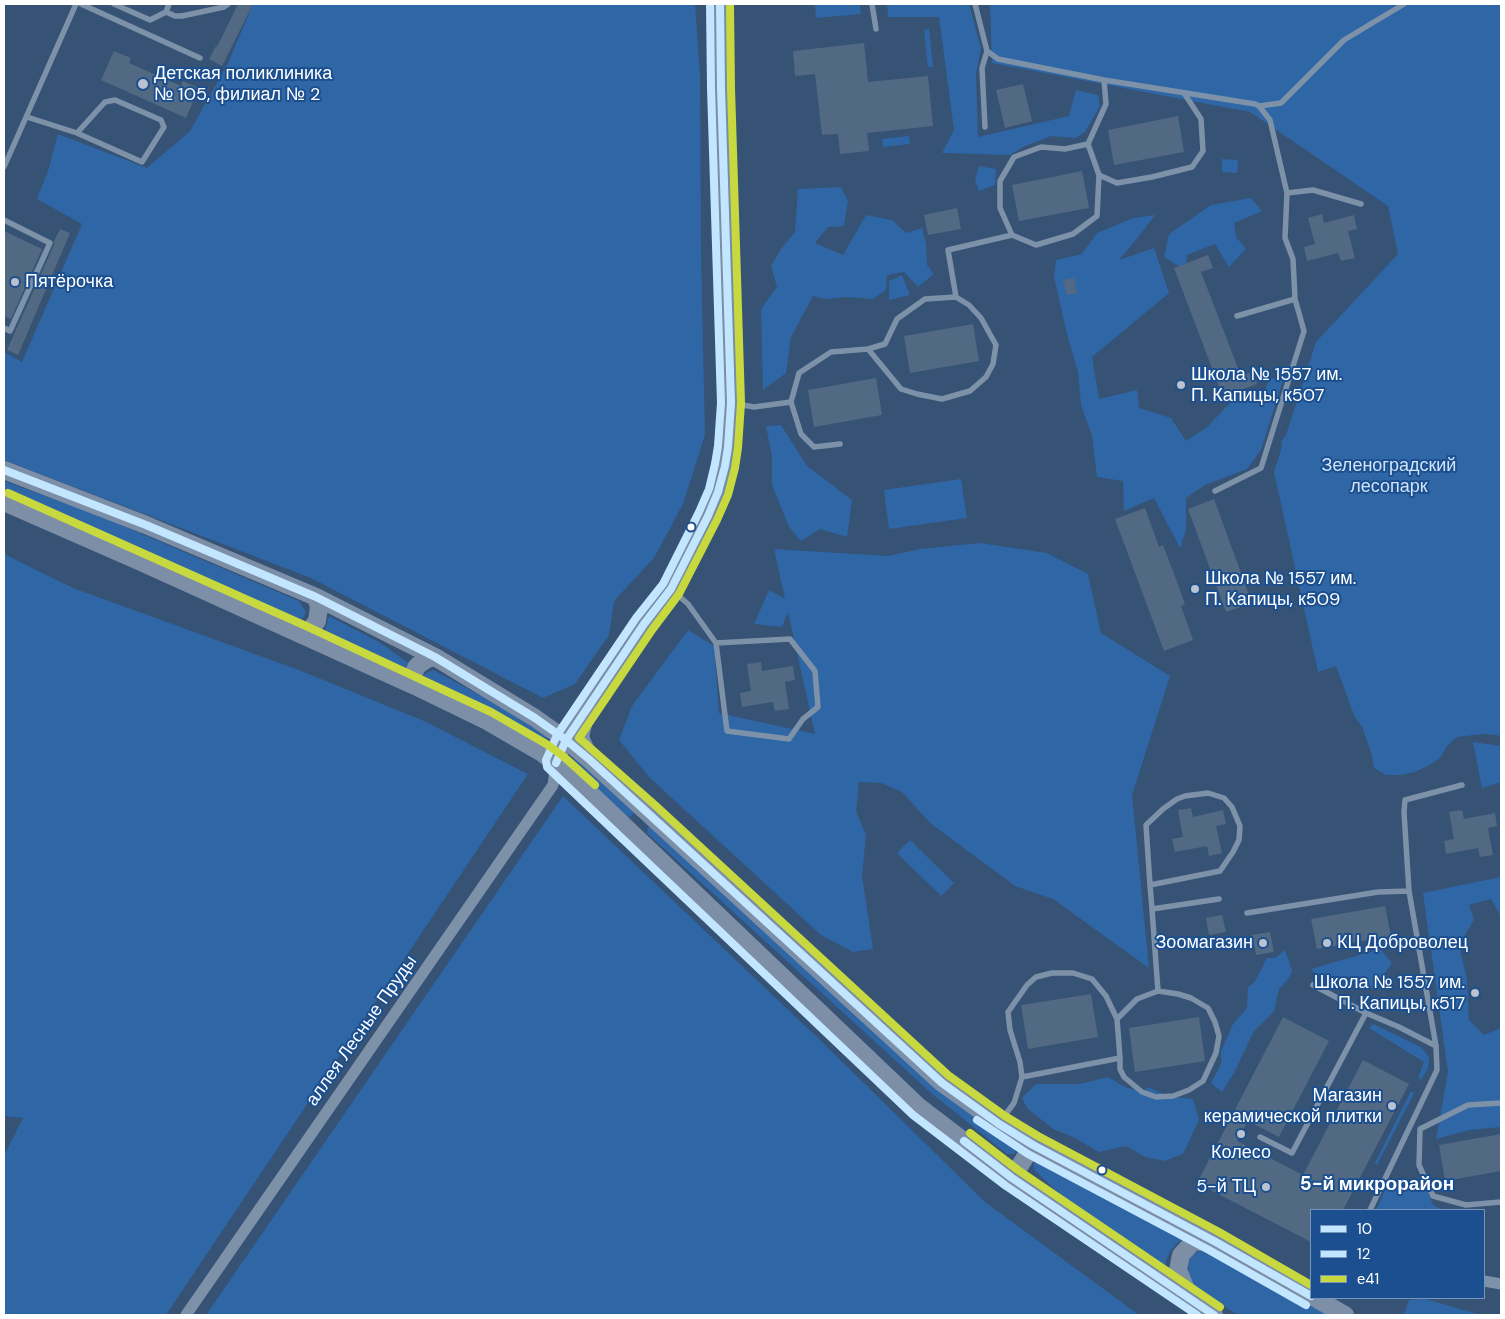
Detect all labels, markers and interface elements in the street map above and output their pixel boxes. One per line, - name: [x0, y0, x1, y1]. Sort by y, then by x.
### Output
- place label: Детская поликлиника № 105, филиал № 2: [154, 63, 332, 106]
- marker: Детская поликлиника № 105, филиал № 2: [136, 77, 150, 91]
- place label: Пятёрочка: [25, 271, 113, 293]
- marker: Пятёрочка: [9, 276, 21, 288]
- place label: Школа № 1557 им. П. Капицы, к507: [1191, 364, 1342, 406]
- marker: Школа № 1557 им. П. Капицы, к507: [1175, 379, 1187, 391]
- park label: Зеленоградский лесопарк: [1322, 455, 1456, 498]
- unlabelled marker: [686, 522, 696, 532]
- place label: Школа № 1557 им. П. Капицы, к509: [1205, 568, 1356, 610]
- marker: Школа № 1557 им. П. Капицы, к509: [1189, 583, 1201, 595]
- place label: Зоомагазин: [1155, 932, 1253, 954]
- place label: КЦ Доброволец: [1337, 932, 1468, 954]
- marker: Зоомагазин: [1257, 937, 1269, 949]
- marker: КЦ Доброволец: [1321, 937, 1333, 949]
- street label: аллея Лесные Пруды: [302, 952, 422, 1110]
- place label: Школа № 1557 им. П. Капицы, к517: [1314, 972, 1465, 1014]
- marker: Школа № 1557 им. П. Капицы, к517: [1469, 987, 1481, 999]
- place label: Магазин керамической плитки: [1204, 1085, 1382, 1128]
- marker: Магазин керамической плитки: [1386, 1100, 1398, 1112]
- marker: Колесо: [1235, 1128, 1247, 1140]
- place label: Колесо: [1211, 1142, 1271, 1164]
- unlabelled marker: [1097, 1165, 1107, 1175]
- district label: 5-й микрорайон: [1300, 1174, 1454, 1196]
- place label: 5-й ТЦ: [1196, 1176, 1256, 1198]
- marker: 5-й ТЦ: [1260, 1181, 1272, 1193]
- legend: [1310, 1209, 1485, 1299]
- text: 10: [1357, 1219, 1372, 1239]
- text: 12: [1357, 1244, 1370, 1264]
- text: е41: [1357, 1269, 1379, 1289]

